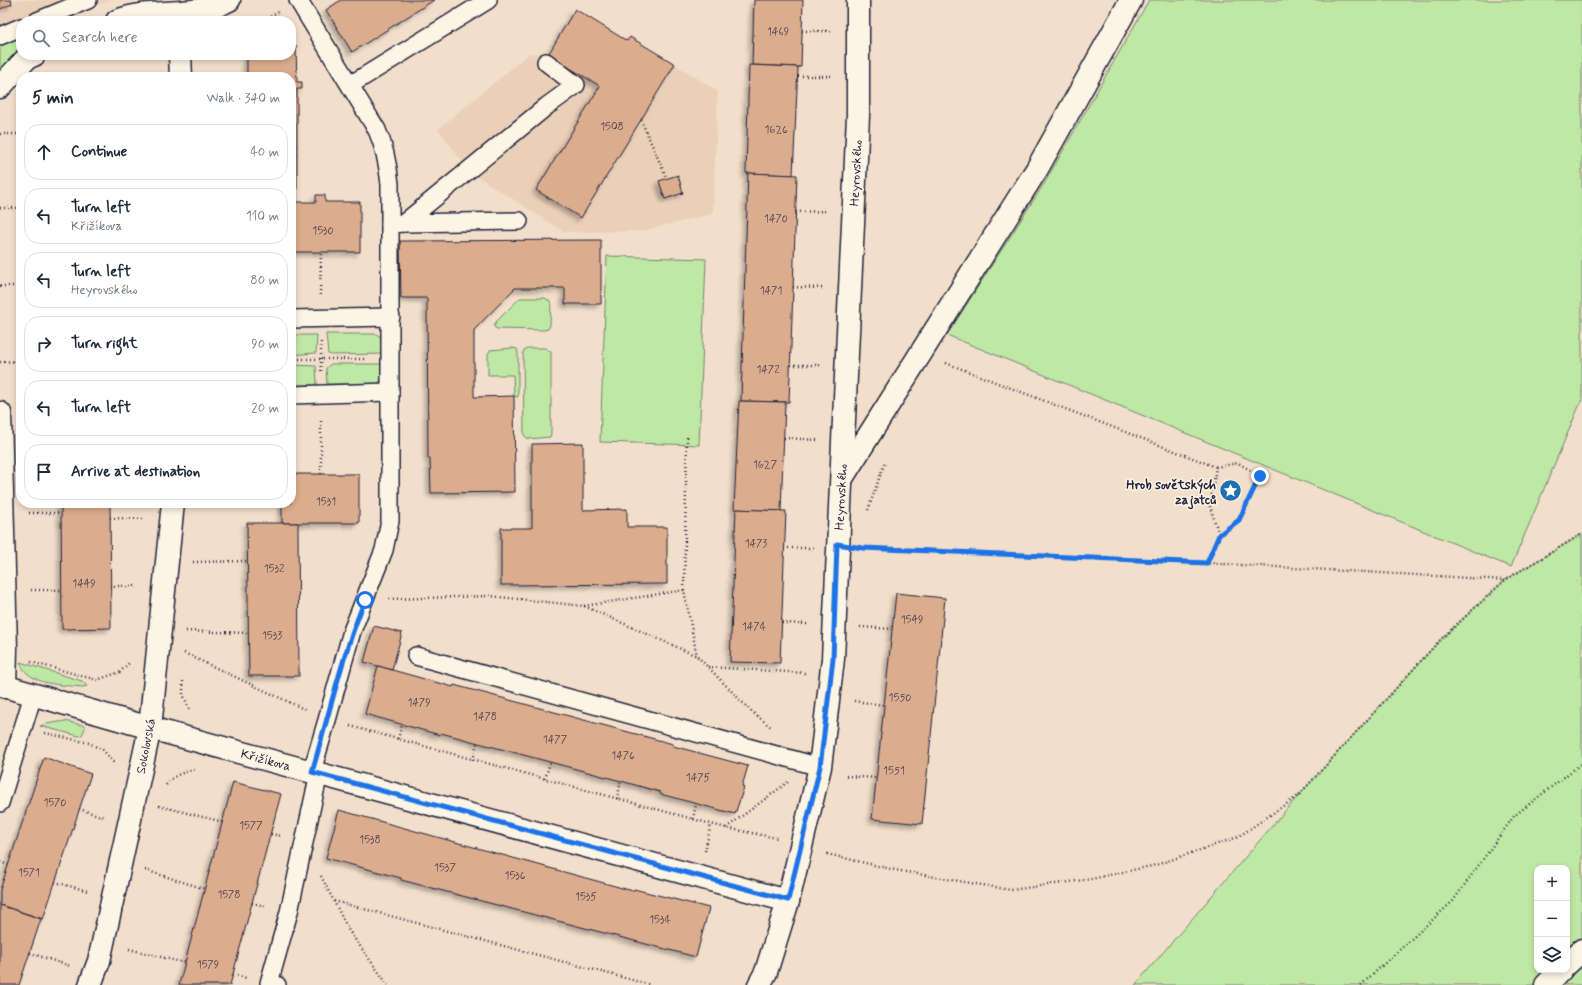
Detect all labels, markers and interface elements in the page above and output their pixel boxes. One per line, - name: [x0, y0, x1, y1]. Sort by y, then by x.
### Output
- search box: [16, 16, 296, 60]
- house number: 1469: [767, 25, 789, 39]
- icon: search: [30, 27, 52, 49]
- text: Search here: [62, 28, 138, 48]
- text: 5 min: [32, 87, 74, 109]
- text: Walk · 340 m: [206, 90, 280, 107]
- house number: 1508: [600, 120, 624, 134]
- house number: 1626: [764, 123, 788, 137]
- street label: Heyrovského: [846, 139, 867, 207]
- icon: ahead: [33, 141, 55, 163]
- text: Continue: [71, 142, 127, 162]
- text: 40 m: [250, 144, 279, 161]
- text: Turn left: [71, 198, 131, 218]
- icon: left: [33, 205, 55, 227]
- text: 110 m: [246, 208, 279, 225]
- house number: 1470: [764, 212, 788, 226]
- text: Křižíkova: [71, 218, 122, 235]
- house number: 1530: [312, 224, 334, 238]
- text: Turn left: [71, 262, 131, 282]
- icon: left: [33, 269, 55, 291]
- text: 80 m: [250, 272, 279, 289]
- text: Heyrovského: [71, 282, 137, 299]
- house number: 1471: [760, 284, 782, 298]
- icon: right: [33, 333, 55, 355]
- text: Turn right: [71, 334, 138, 354]
- text: 90 m: [251, 336, 279, 353]
- house number: 1472: [756, 363, 780, 377]
- icon: left: [33, 397, 55, 419]
- text: Turn left: [71, 398, 131, 418]
- text: 20 m: [251, 400, 279, 417]
- house number: 1627: [753, 458, 777, 472]
- icon: arrive: [33, 461, 55, 483]
- text: Arrive at destination: [71, 462, 200, 482]
- street label: Heyrovského: [831, 463, 852, 531]
- route end: [1251, 467, 1269, 485]
- place label: Hrob sovětských zajatců: [1126, 477, 1216, 510]
- place icon: Hrob sovětských zajatců: [1218, 478, 1244, 504]
- house number: 1531: [316, 495, 336, 509]
- house number: 1473: [745, 537, 767, 551]
- house number: 1532: [264, 562, 285, 576]
- house number: 1449: [72, 577, 96, 591]
- route start: [356, 591, 374, 609]
- house number: 1549: [901, 613, 923, 627]
- house number: 1474: [742, 620, 767, 634]
- house number: 1533: [262, 629, 282, 643]
- house number: 1550: [888, 691, 912, 705]
- house number: 1479: [407, 696, 431, 710]
- house number: 1478: [473, 710, 497, 724]
- street label: Sokolovská: [133, 717, 160, 776]
- house number: 1477: [543, 733, 568, 747]
- street label: Křižíkova: [239, 746, 293, 775]
- house number: 1476: [611, 749, 635, 763]
- house number: 1551: [883, 764, 905, 778]
- house number: 1475: [686, 771, 711, 785]
- house number: 1570: [43, 796, 67, 810]
- house number: 1577: [239, 819, 263, 833]
- house number: 1538: [359, 833, 381, 847]
- house number: 1537: [434, 861, 456, 875]
- map controls: [1534, 865, 1570, 973]
- button: +: [1534, 865, 1570, 901]
- house number: 1571: [18, 866, 40, 880]
- house number: 1536: [505, 869, 526, 883]
- house number: 1578: [217, 888, 241, 902]
- house number: 1535: [575, 890, 597, 904]
- button: −: [1534, 901, 1570, 937]
- house number: 1534: [649, 913, 671, 927]
- button: layers: [1534, 937, 1570, 973]
- house number: 1579: [197, 958, 219, 972]

